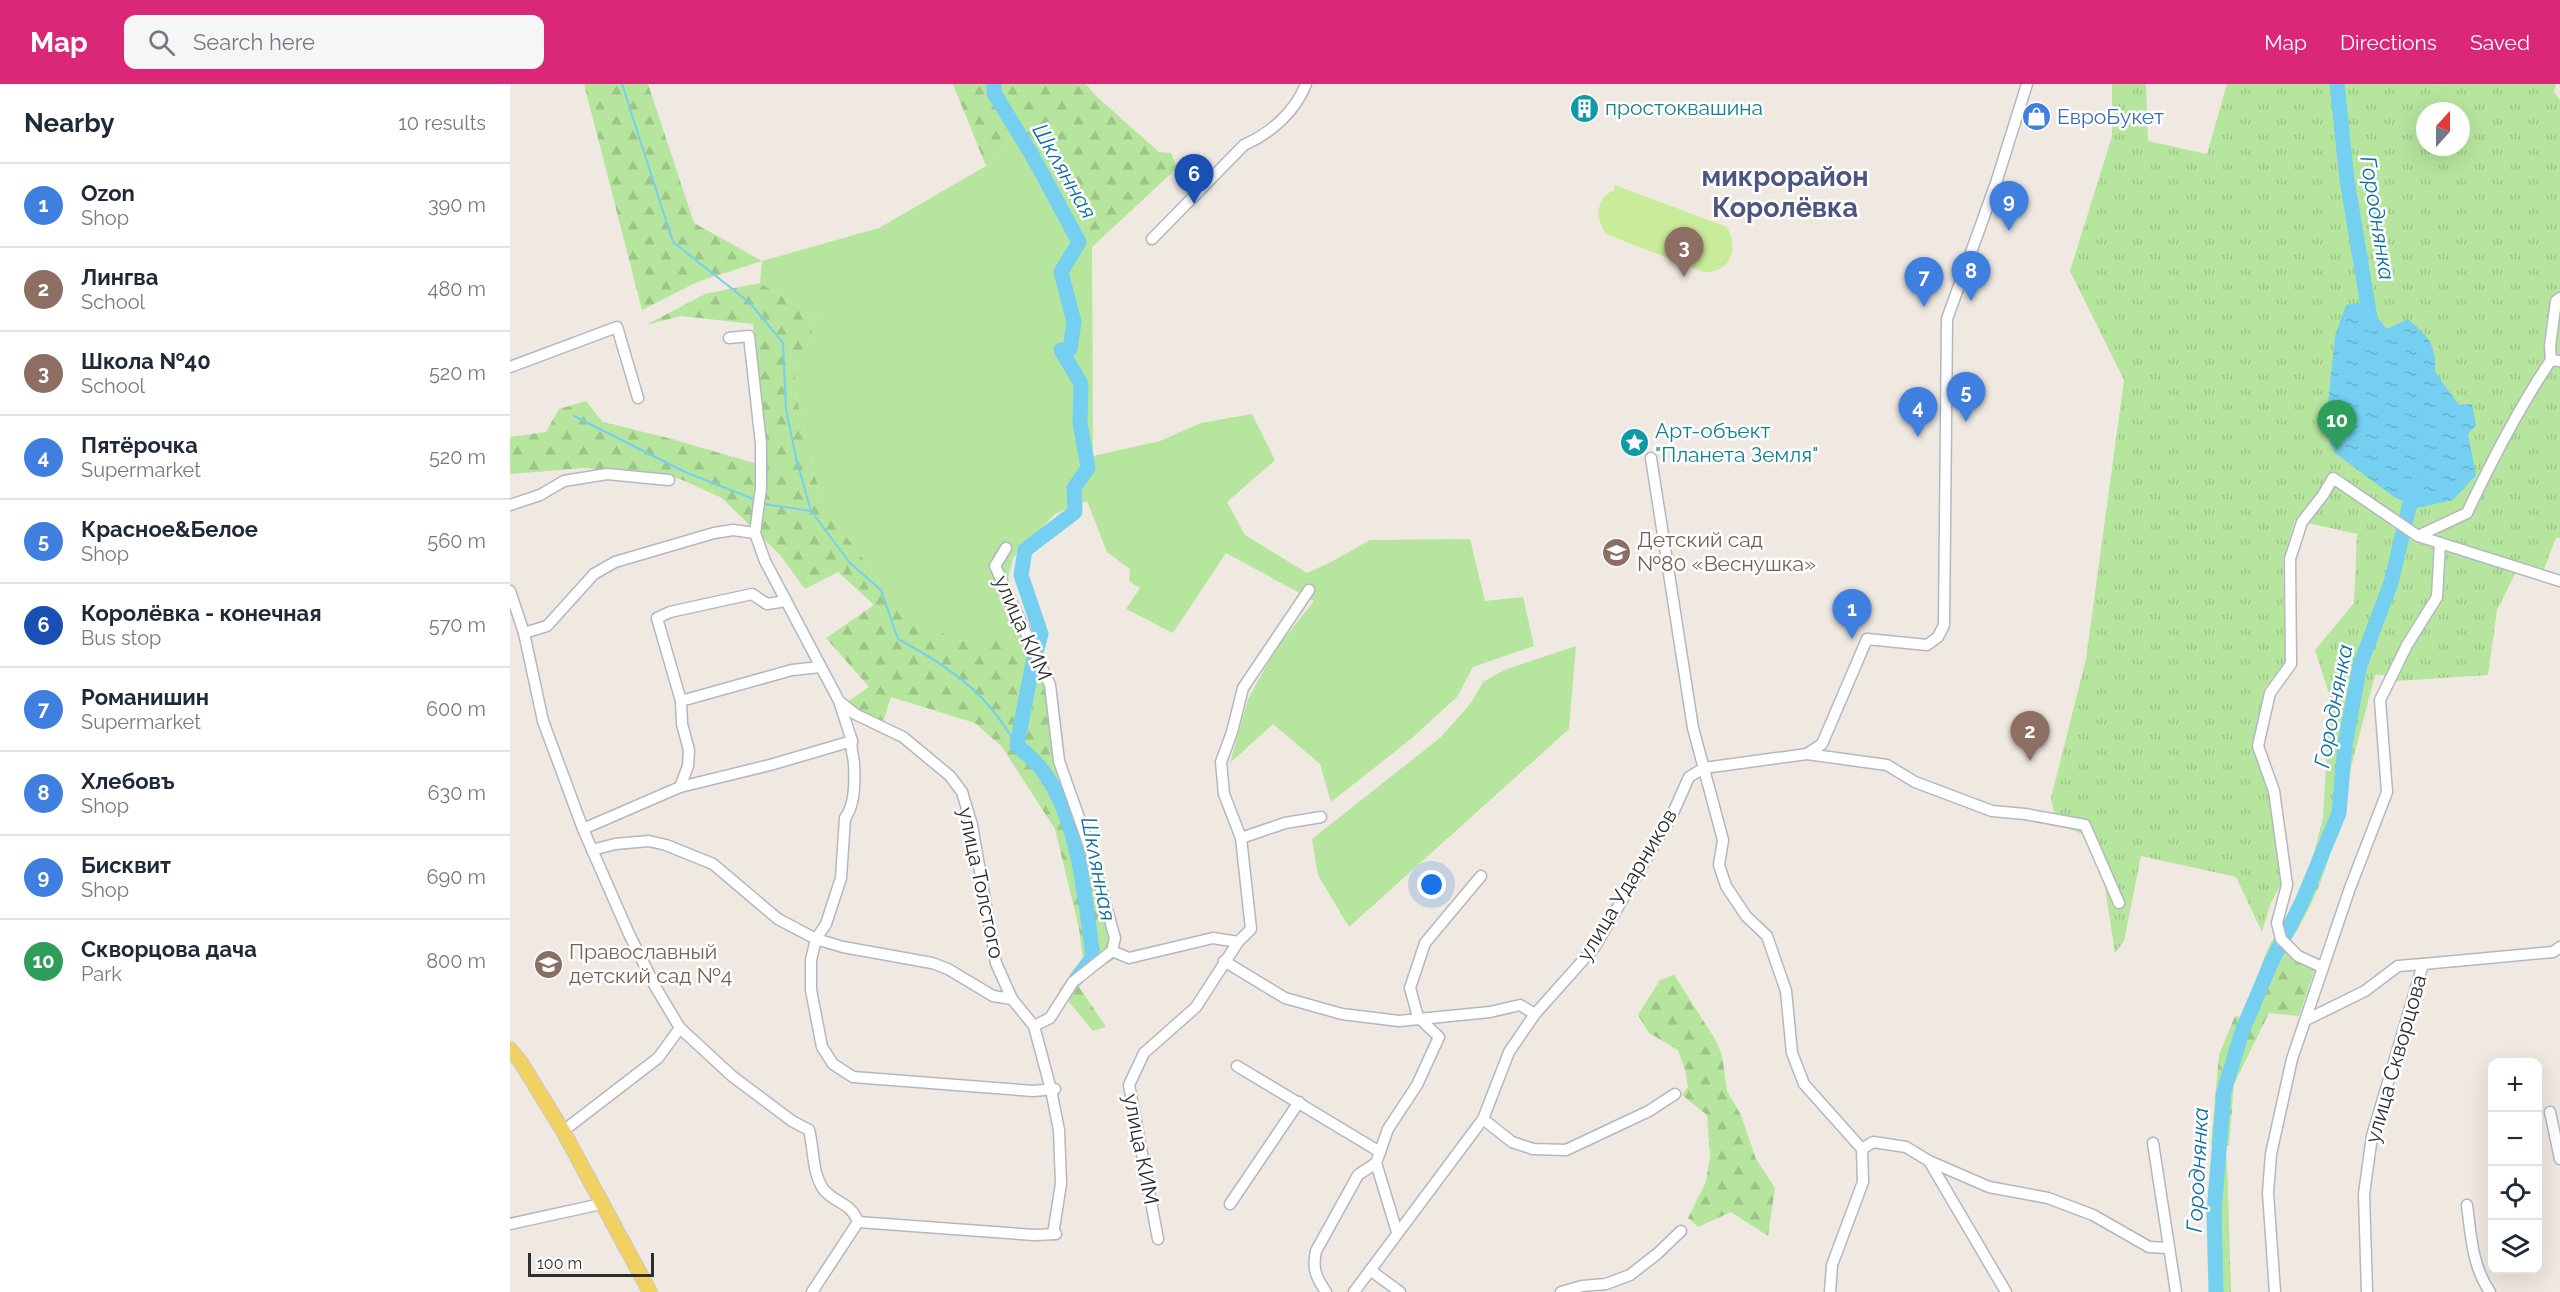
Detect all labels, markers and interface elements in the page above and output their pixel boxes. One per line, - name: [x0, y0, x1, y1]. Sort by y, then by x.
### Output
- search box: [124, 15, 544, 69]
- text: Map: [30, 26, 88, 59]
- icon: search: [145, 26, 178, 59]
- text: Search here: [193, 29, 315, 55]
- text: Map: [2264, 30, 2307, 55]
- text: Directions: [2340, 30, 2437, 55]
- text: Saved: [2470, 30, 2530, 55]
- building icon: простоквашина: [1568, 92, 1600, 124]
- place label: простоквашина: [1605, 95, 1763, 120]
- shop icon: ЕвроБукет: [2020, 101, 2052, 133]
- north arrow: [2416, 102, 2470, 156]
- place label: ЕвроБукет: [2057, 104, 2164, 129]
- text: Nearby: [24, 108, 114, 138]
- text: 10 results: [398, 111, 486, 135]
- water label: Шклянная: [1027, 119, 1103, 223]
- pin: 6: [1174, 154, 1214, 204]
- water label: Городнянка: [2355, 154, 2401, 282]
- district label: микрорайон Королёвка: [1702, 161, 1868, 223]
- text: Ozon: [81, 180, 135, 206]
- pin: 9: [1990, 182, 2028, 231]
- text: 1: [39, 193, 48, 217]
- text: 390 m: [428, 193, 486, 217]
- text: Shop: [81, 206, 129, 230]
- pin: 3: [1664, 228, 1704, 277]
- pin: 8: [1952, 252, 1990, 301]
- pin: 7: [1904, 258, 1944, 307]
- text: Лингва: [81, 264, 158, 290]
- text: 2: [38, 277, 49, 301]
- text: 480 m: [428, 277, 486, 301]
- text: School: [81, 290, 145, 314]
- text: Школа №40: [81, 348, 211, 374]
- text: 3: [38, 361, 49, 385]
- text: 520 m: [429, 361, 486, 385]
- pin: 5: [1946, 372, 1986, 422]
- text: School: [81, 374, 145, 398]
- pin: 4: [1898, 388, 1938, 437]
- pin: 10: [2318, 400, 2356, 450]
- place label: Арт-объект "Планета Земля": [1655, 418, 1818, 467]
- place icon: Арт-объект "Планета Земля": [1618, 427, 1650, 459]
- text: Пятёрочка: [81, 432, 198, 458]
- text: 4: [38, 445, 49, 469]
- text: 520 m: [429, 445, 486, 469]
- text: Supermarket: [81, 458, 201, 482]
- text: Красное&Белое: [81, 516, 258, 542]
- place label: Детский сад №80 «Веснушка»: [1637, 527, 1816, 576]
- text: 5: [38, 529, 49, 553]
- text: 560 m: [427, 529, 486, 553]
- school or university icon: Детский сад №80 «Веснушка»: [1600, 536, 1632, 568]
- text: Shop: [81, 542, 129, 566]
- street label: улица КИМ: [989, 571, 1058, 684]
- pin: 1: [1832, 590, 1872, 639]
- text: Королёвка - конечная: [81, 600, 322, 626]
- text: 6: [37, 613, 50, 637]
- text: 570 m: [429, 613, 486, 637]
- text: Bus stop: [81, 626, 161, 650]
- water label: Городнянка: [2308, 642, 2358, 770]
- text: Романишин: [81, 684, 209, 710]
- text: 7: [38, 697, 49, 721]
- text: 600 m: [426, 697, 486, 721]
- text: Supermarket: [81, 710, 201, 734]
- pin: 2: [2010, 712, 2050, 761]
- text: Хлебовъ: [81, 768, 175, 794]
- text: 8: [37, 781, 50, 805]
- text: 630 m: [428, 781, 486, 805]
- text: Shop: [81, 794, 129, 818]
- street label: улица Ударников: [1571, 804, 1682, 965]
- street label: улица Толстого: [953, 805, 1010, 961]
- water label: Шклянная: [1076, 815, 1122, 923]
- text: Бисквит: [81, 852, 171, 878]
- text: 9: [38, 865, 49, 889]
- text: 690 m: [427, 865, 486, 889]
- your location: [1417, 870, 1446, 899]
- text: Shop: [81, 878, 129, 902]
- text: Скворцова дача: [81, 936, 257, 962]
- place label: Православный детский сад №4: [569, 939, 732, 988]
- school or university icon: Православный детский сад №4: [532, 948, 564, 980]
- text: 10: [32, 949, 55, 973]
- text: 800 m: [426, 949, 486, 973]
- text: Park: [81, 962, 122, 986]
- street label: улица Скворцова: [2360, 972, 2432, 1146]
- map controls: [2488, 1058, 2542, 1274]
- button: +: [2488, 1058, 2542, 1112]
- street label: улица КИМ: [1118, 1091, 1164, 1206]
- water label: Городнянка: [2181, 1107, 2213, 1233]
- button: −: [2488, 1112, 2542, 1166]
- button: locate: [2488, 1166, 2542, 1220]
- button: layers: [2488, 1220, 2542, 1274]
- scale bar: [528, 1250, 654, 1278]
- text: 100 m: [537, 1254, 582, 1273]

